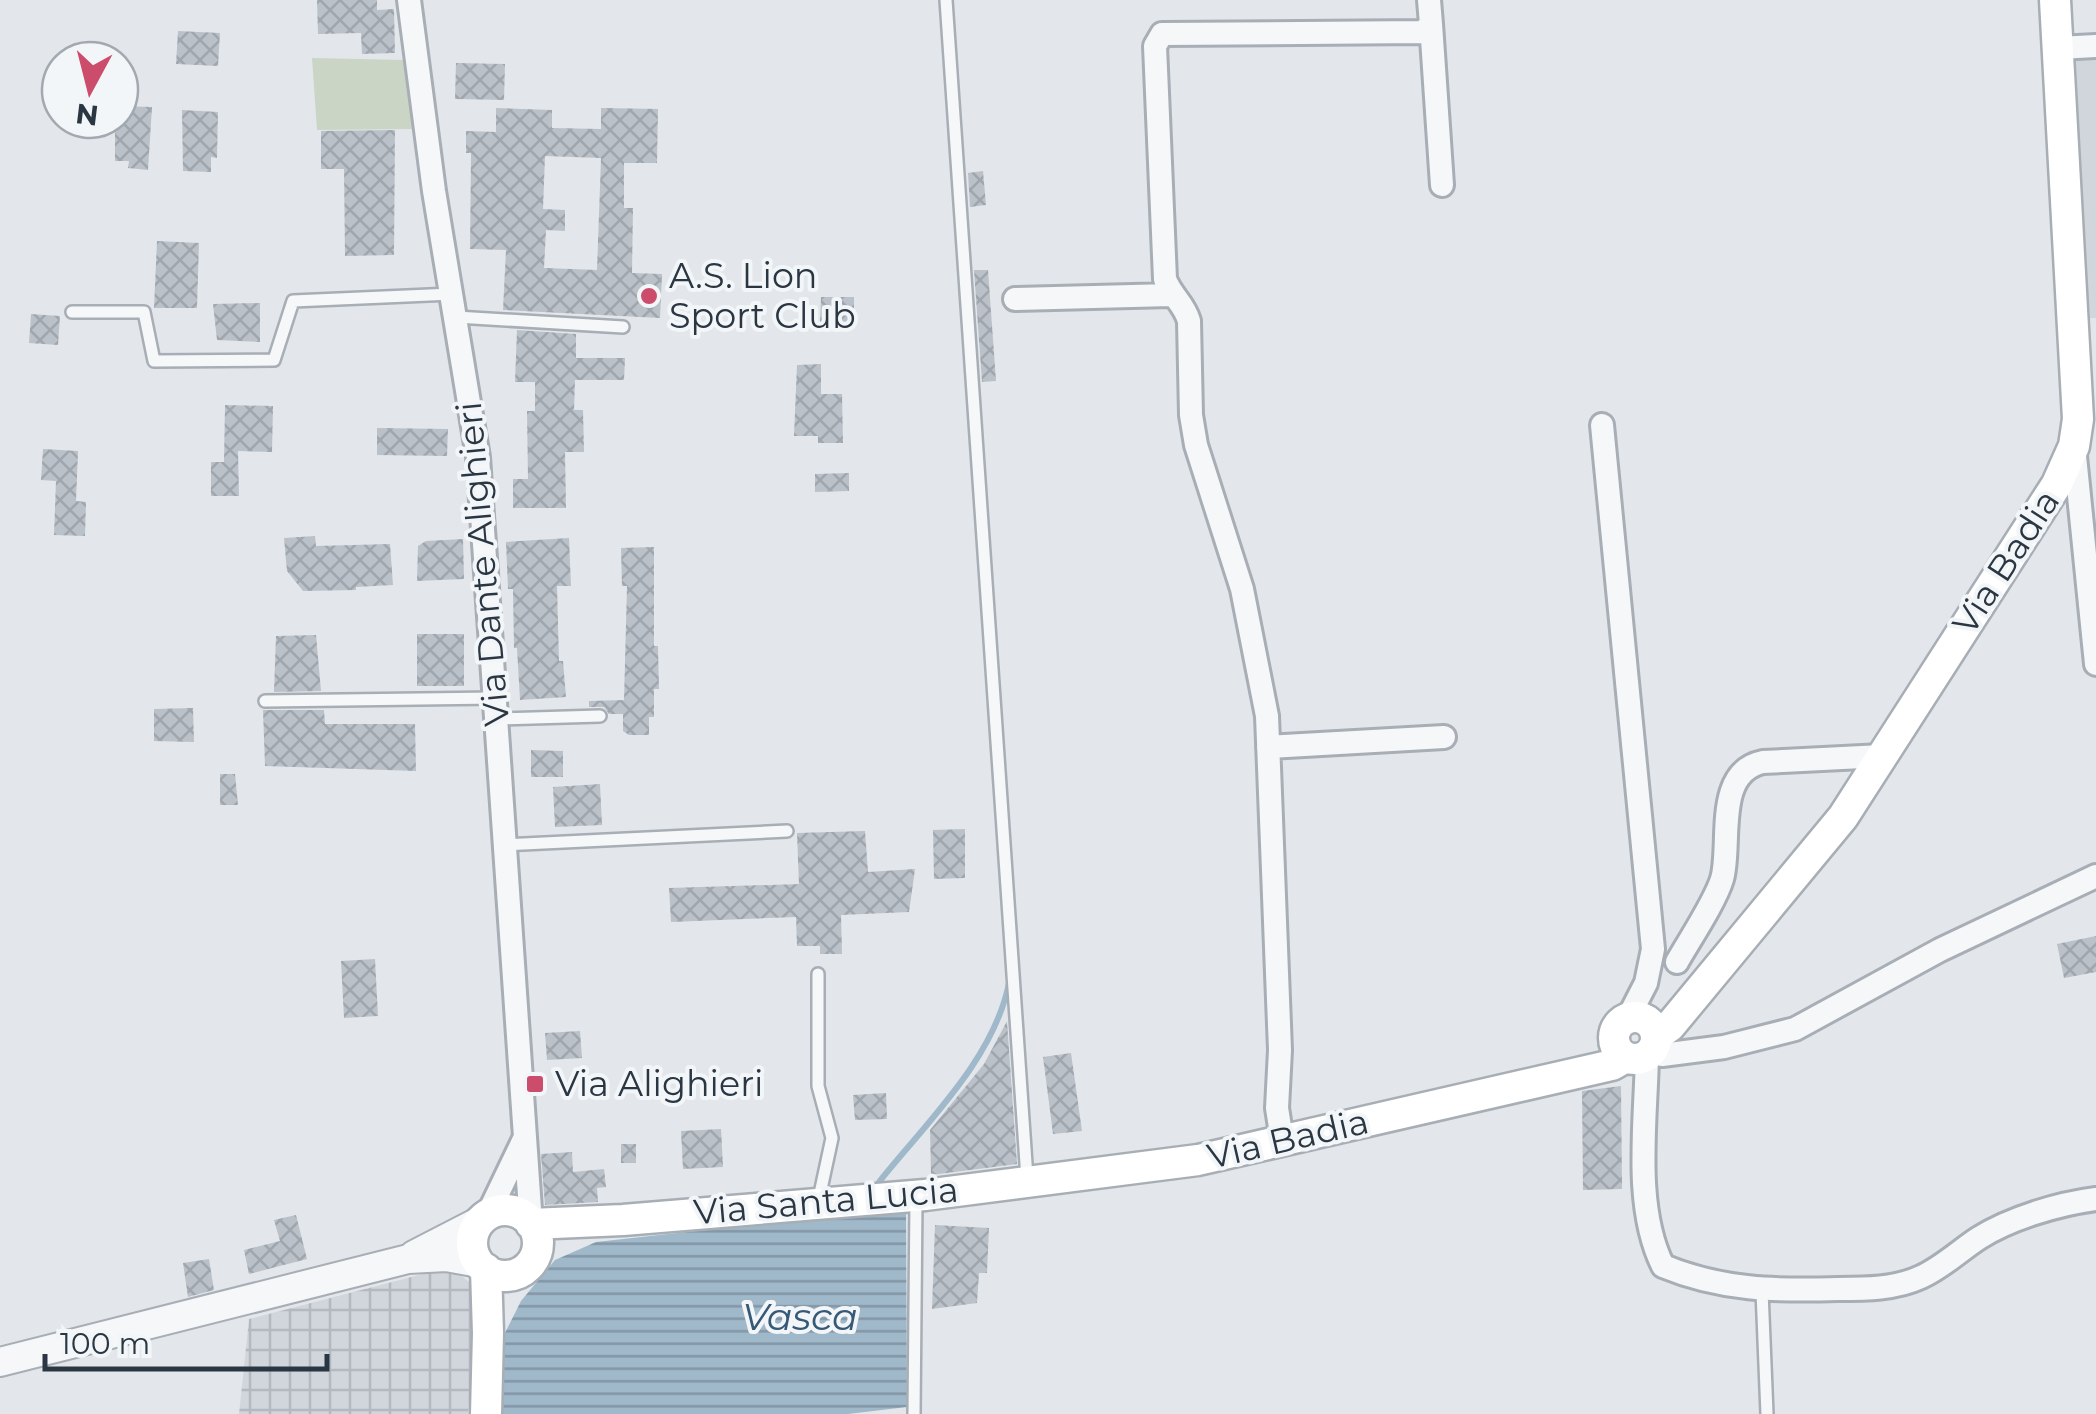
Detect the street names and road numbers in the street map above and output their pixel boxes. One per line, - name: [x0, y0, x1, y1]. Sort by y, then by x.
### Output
- street label: Via Dante Alighieri: [447, 400, 518, 728]
- street label: Via Badia: [1943, 481, 2068, 642]
- street label: Via Badia: [1203, 1099, 1373, 1178]
- street label: Via Santa Lucia: [692, 1168, 960, 1233]

